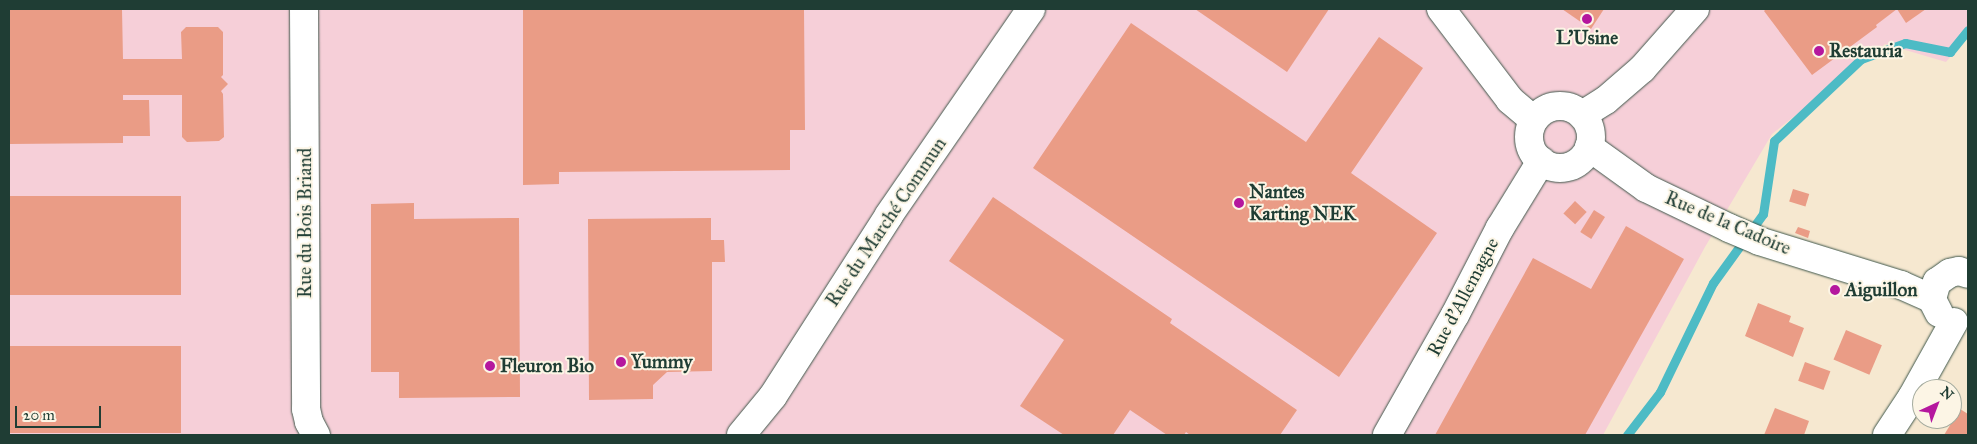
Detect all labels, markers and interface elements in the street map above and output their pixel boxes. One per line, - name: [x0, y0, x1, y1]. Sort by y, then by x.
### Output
- marker: L'Usine: [1581, 13, 1593, 25]
- place label: L'Usine: [1556, 27, 1618, 49]
- place label: Restauria: [1829, 40, 1902, 62]
- marker: Restauria: [1813, 45, 1825, 57]
- street label: Rue du Marché Commun: [821, 133, 951, 311]
- street label: Rue du Bois Briand: [294, 148, 316, 298]
- place label: Nantes Karting NEK: [1249, 181, 1356, 225]
- street label: Rue de la Cadoire: [1662, 186, 1794, 260]
- marker: Nantes Karting NEK: [1233, 197, 1245, 209]
- street label: Rue d'Allemagne: [1422, 234, 1504, 360]
- place label: Aiguillon: [1845, 279, 1918, 301]
- marker: Aiguillon: [1829, 284, 1841, 296]
- place label: Yummy: [631, 351, 692, 373]
- place label: Fleuron Bio: [500, 355, 594, 377]
- marker: Yummy: [615, 356, 627, 368]
- marker: Fleuron Bio: [484, 360, 496, 372]
- north arrow: [1912, 379, 1962, 429]
- text: N: [1937, 383, 1957, 404]
- scale bar: [18, 396, 104, 428]
- text: 20 m: [23, 406, 55, 424]

